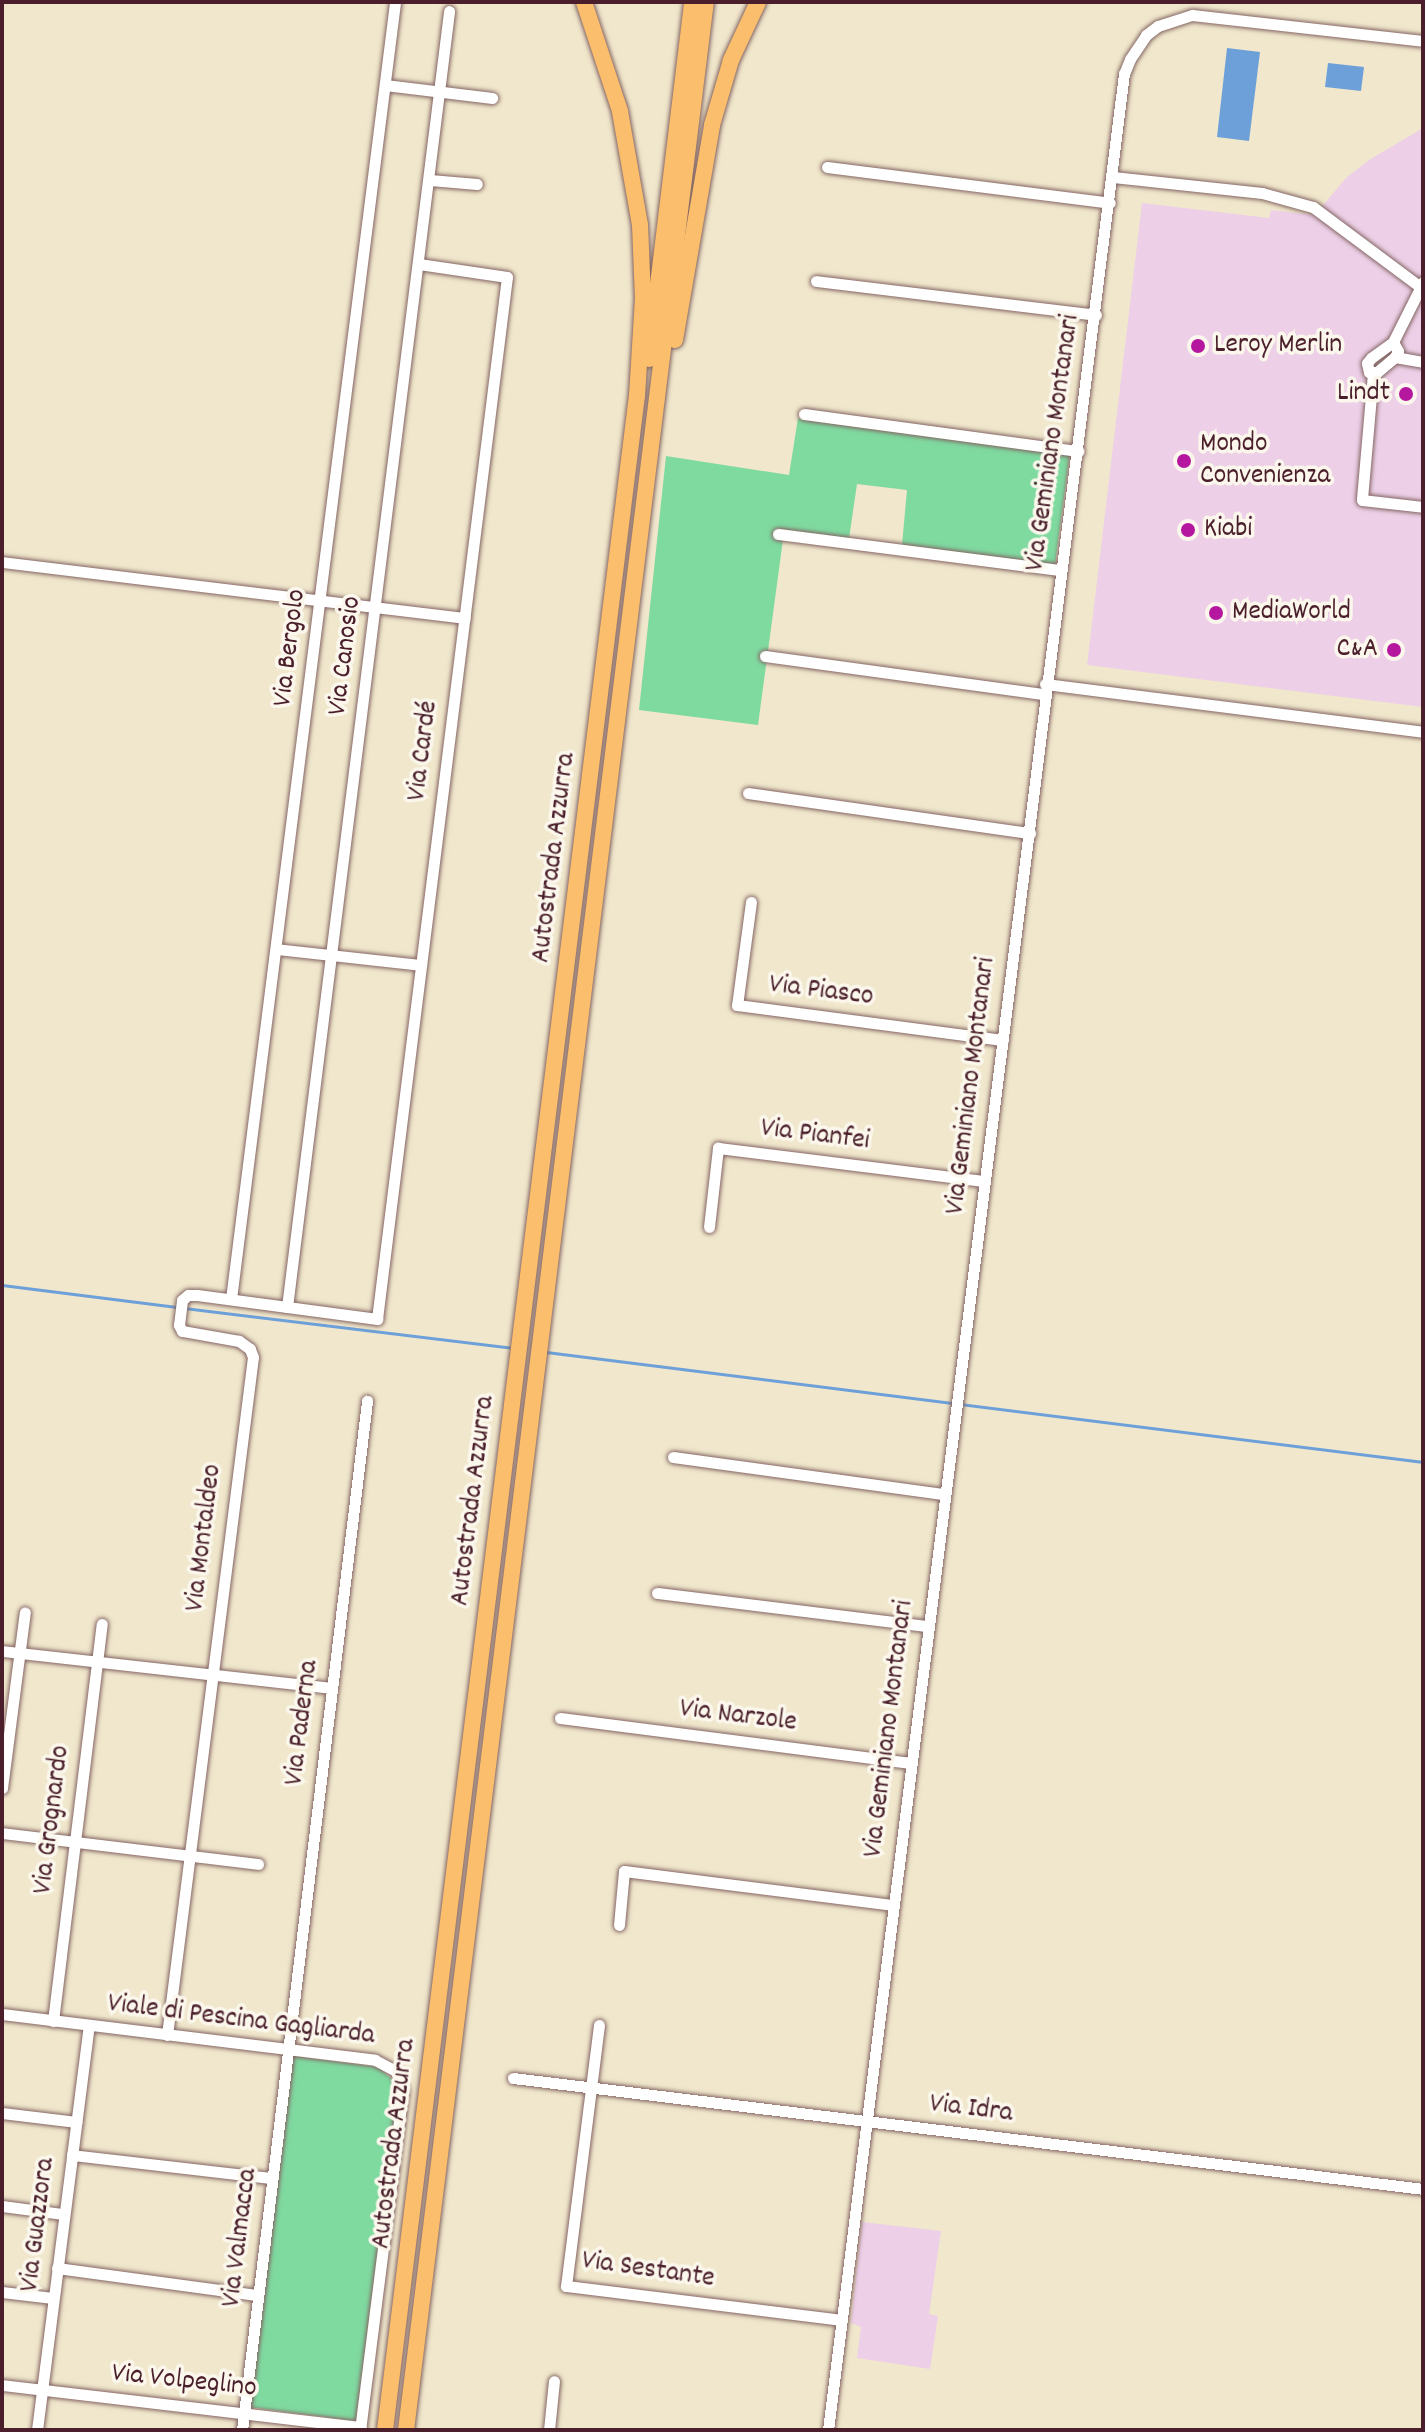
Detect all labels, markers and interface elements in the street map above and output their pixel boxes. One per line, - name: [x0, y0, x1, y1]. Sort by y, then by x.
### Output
- street label: Via Geminiano Montanari: [1019, 313, 1089, 573]
- place label: Leroy Merlin: [1214, 329, 1342, 363]
- marker: Leroy Merlin: [1189, 337, 1207, 355]
- place label: Lindt: [1337, 377, 1390, 411]
- marker: Lindt: [1397, 385, 1415, 403]
- place label: Mondo Convenienza: [1200, 428, 1330, 494]
- marker: Mondo Convenienza: [1175, 452, 1193, 470]
- place label: Kiabi: [1204, 513, 1252, 547]
- marker: Kiabi: [1179, 521, 1197, 539]
- street label: Via Bergolo: [267, 587, 315, 709]
- street label: Via Canosio: [322, 594, 370, 718]
- place label: MediaWorld: [1232, 596, 1351, 630]
- marker: MediaWorld: [1207, 604, 1225, 622]
- place label: C&A: [1337, 633, 1378, 667]
- marker: C&A: [1385, 641, 1403, 659]
- street label: Via Cardé: [401, 699, 447, 803]
- street label: Autostrada Azzurra: [525, 751, 585, 965]
- street label: Via Geminiano Montanari: [940, 956, 1004, 1216]
- street label: Via Piasco: [767, 969, 875, 1015]
- street label: Via Pianfei: [759, 1113, 871, 1159]
- street label: Autostrada Azzurra: [444, 1394, 504, 1608]
- street label: Via Montaldeo: [179, 1463, 231, 1613]
- street label: Via Geminiano Montanari: [858, 1599, 922, 1859]
- street label: Via Paderna: [279, 1658, 327, 1788]
- street label: Via Narzole: [678, 1693, 798, 1741]
- street label: Via Grognardo: [27, 1744, 79, 1896]
- street label: Viale di Pescina Gagliarda: [106, 1988, 376, 2054]
- street label: Autostrada Azzurra: [365, 2037, 425, 2251]
- street label: Via Idra: [928, 2088, 1014, 2132]
- street label: Via Guazzora: [14, 2156, 64, 2294]
- street label: Via Valmacca: [216, 2167, 266, 2309]
- street label: Via Sestante: [579, 2245, 717, 2297]
- street label: Via Volpeglino: [110, 2358, 258, 2406]

